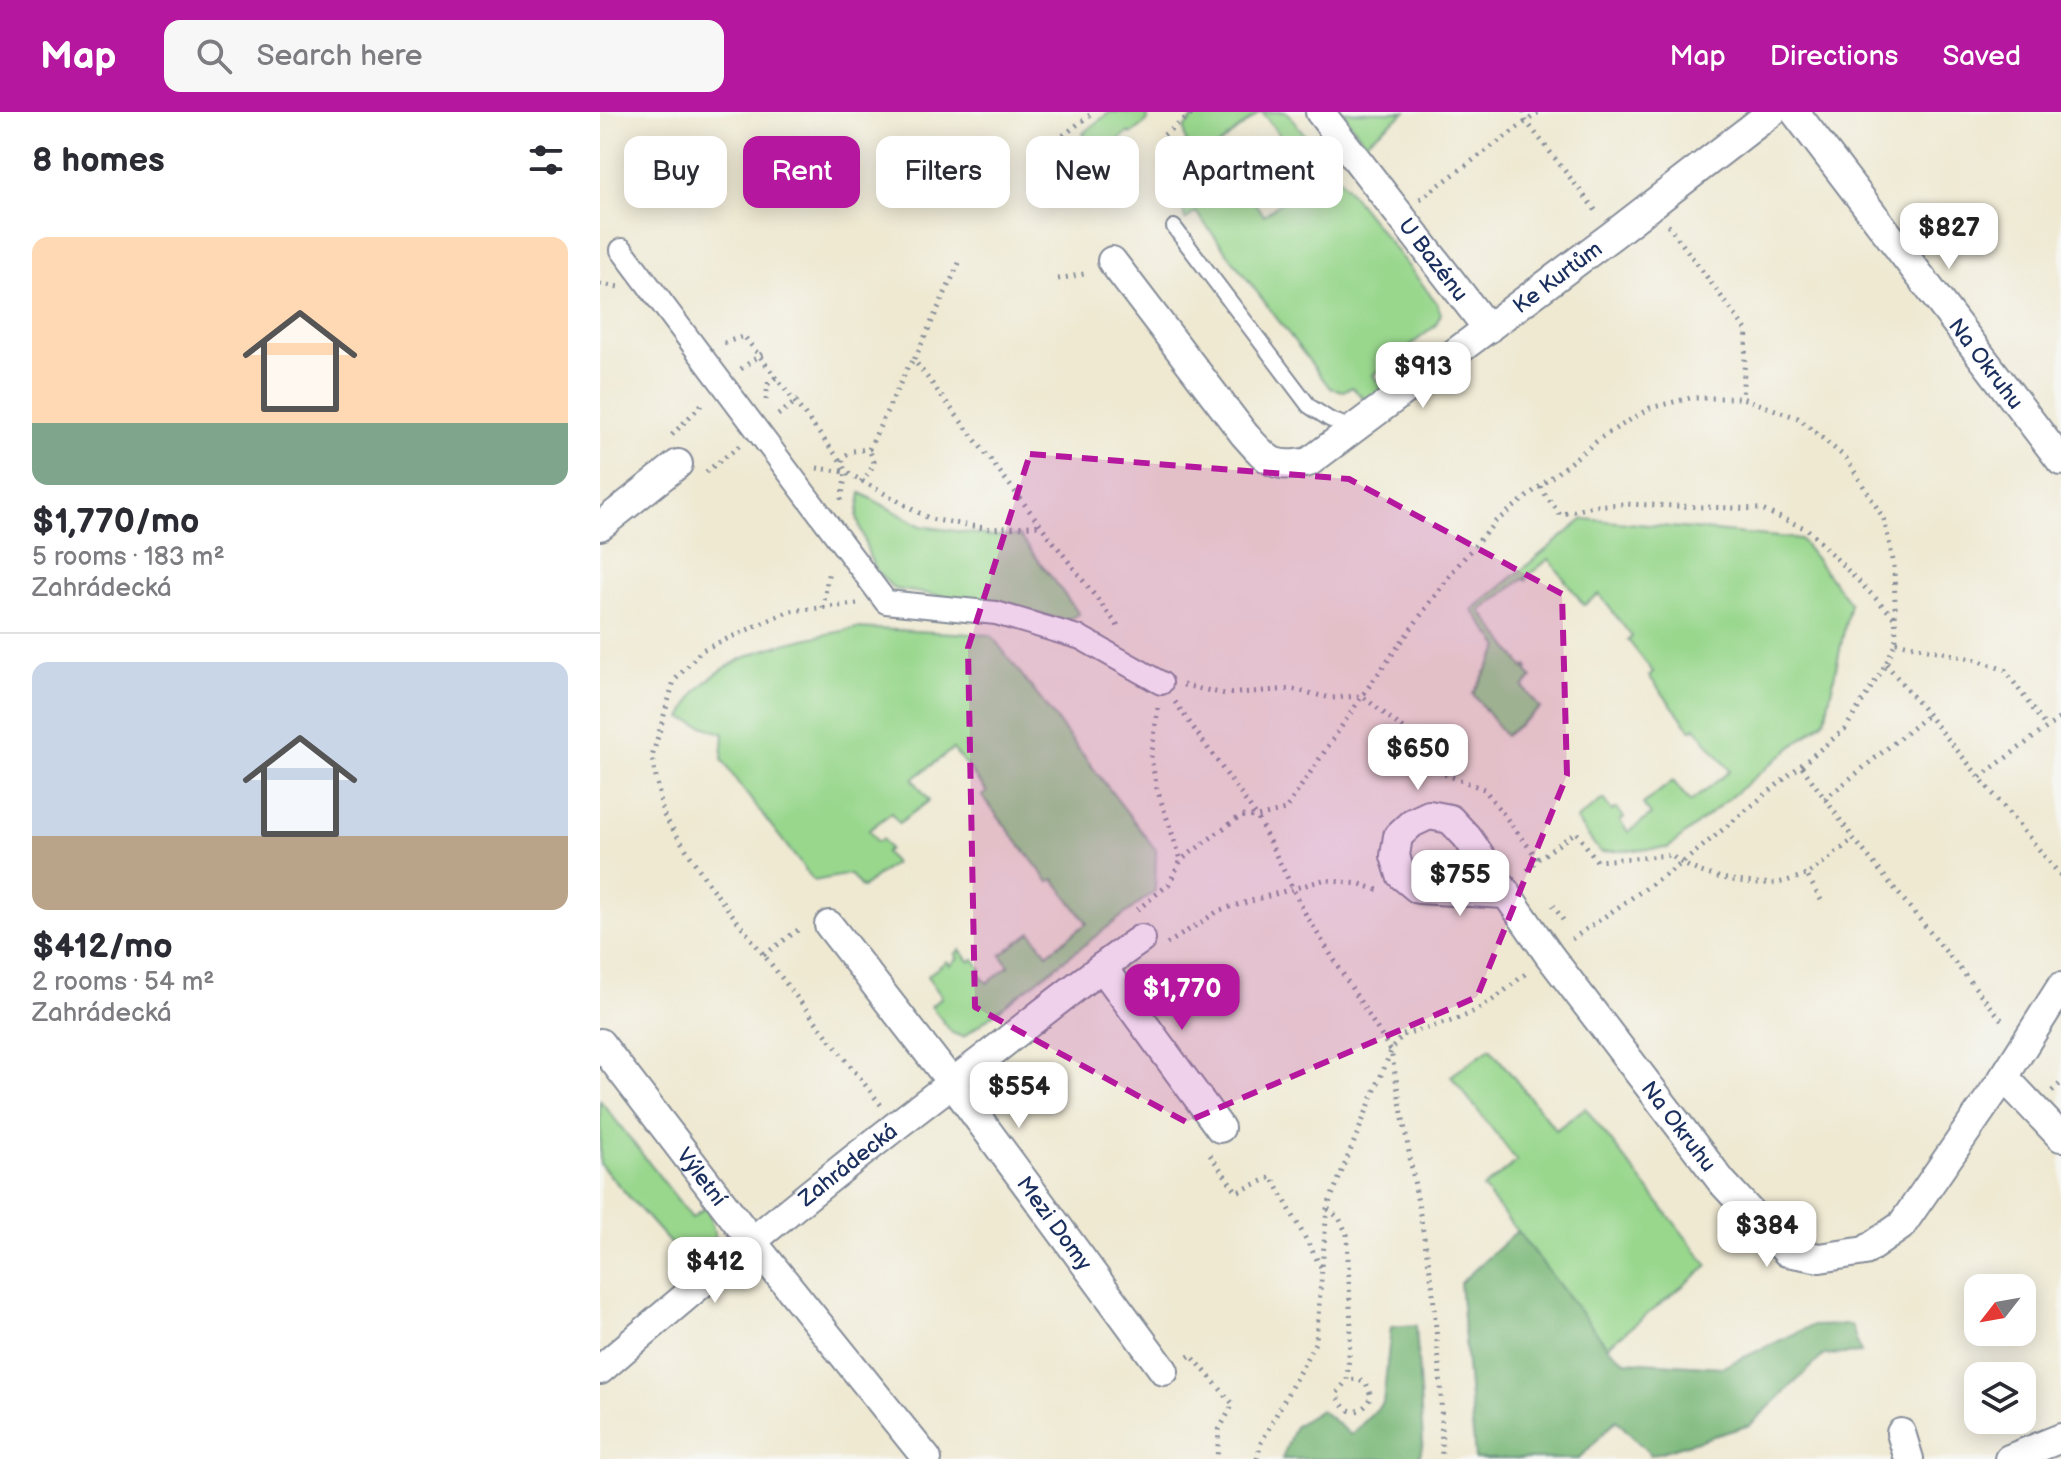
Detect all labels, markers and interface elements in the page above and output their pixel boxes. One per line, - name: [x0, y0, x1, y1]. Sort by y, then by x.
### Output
- search box: [164, 20, 724, 92]
- text: Map: [40, 34, 116, 79]
- icon: search: [192, 34, 236, 78]
- text: Search here: [256, 38, 423, 74]
- text: Map: [1669, 40, 1726, 73]
- text: Directions: [1770, 40, 1898, 73]
- text: Saved: [1942, 40, 2021, 73]
- chip: Buy: [624, 136, 727, 208]
- chip: Rent: [743, 136, 860, 208]
- chip: Filters: [876, 136, 1010, 208]
- chip: New: [1026, 136, 1139, 208]
- chip: Apartment: [1155, 136, 1343, 208]
- icon: filters: [524, 138, 568, 182]
- text: 8 homes: [32, 140, 165, 181]
- pin: $827: [1902, 203, 1996, 271]
- street label: U Bazénu: [1392, 213, 1473, 307]
- text: $827: [1918, 213, 1980, 244]
- street label: Ke Kurtům: [1508, 236, 1608, 320]
- icon: home: [228, 289, 372, 433]
- street label: Na Okruhu: [1942, 313, 2029, 415]
- pin: $913: [1376, 342, 1470, 410]
- text: $913: [1394, 352, 1452, 383]
- text: $1,770/mo: [32, 501, 199, 542]
- text: 5 rooms · 183 m²: [32, 542, 225, 573]
- text: Zahrádecká: [32, 573, 172, 604]
- icon: home: [228, 714, 372, 858]
- pin: $650: [1371, 724, 1465, 792]
- text: $650: [1386, 734, 1450, 765]
- pin: $755: [1413, 850, 1507, 918]
- text: $755: [1429, 860, 1491, 891]
- text: $412/mo: [32, 926, 173, 967]
- pin: $1,770: [1117, 964, 1247, 1032]
- text: 2 rooms · 54 m²: [32, 967, 215, 998]
- text: $1,770: [1143, 974, 1221, 1005]
- text: Zahrádecká: [32, 998, 172, 1029]
- pin: $554: [972, 1062, 1066, 1130]
- text: $554: [988, 1072, 1050, 1103]
- street label: Na Okruhu: [1635, 1076, 1721, 1178]
- street label: Zahrádecká: [793, 1118, 903, 1213]
- street label: Výletní: [670, 1143, 732, 1212]
- street label: Mezi Domy: [1010, 1172, 1097, 1276]
- pin: $384: [1720, 1201, 1814, 1269]
- text: $384: [1735, 1211, 1799, 1242]
- pin: $412: [668, 1237, 762, 1305]
- text: $412: [686, 1247, 744, 1278]
- north arrow: [1964, 1274, 2036, 1346]
- map controls: [1964, 1274, 2036, 1434]
- button: layers: [1964, 1362, 2036, 1434]

